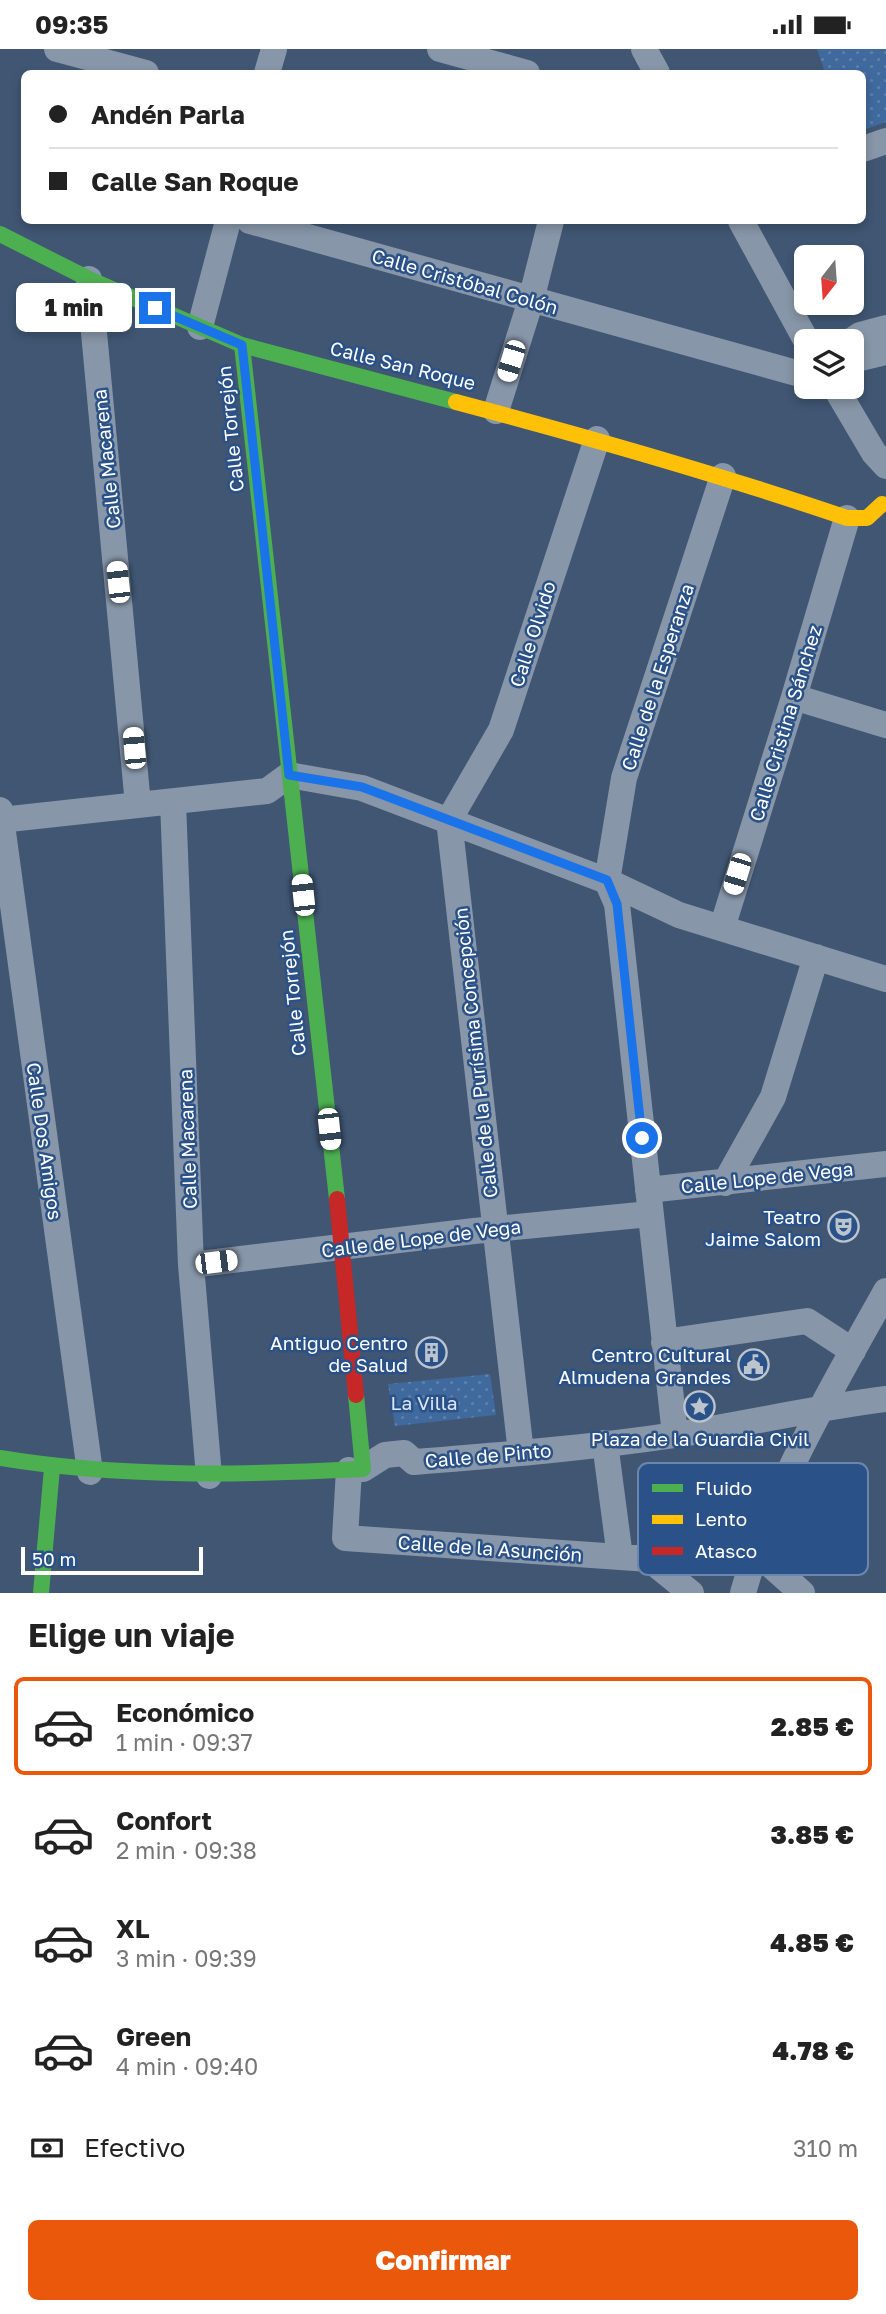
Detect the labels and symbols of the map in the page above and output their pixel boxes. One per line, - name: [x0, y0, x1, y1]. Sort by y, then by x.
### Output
- street label: Calle Cristóbal Colón: [369, 243, 561, 319]
- north arrow: [794, 245, 864, 315]
- callout: 1 min: [15, 283, 130, 333]
- route end: [139, 292, 171, 324]
- street label: Calle San Roque: [328, 336, 478, 394]
- car: [495, 338, 528, 384]
- street label: Calle Torrejón: [212, 365, 248, 493]
- street label: Calle Macarena: [87, 388, 125, 530]
- car: [106, 560, 131, 604]
- street label: Calle Olvido: [504, 578, 560, 690]
- street label: Calle de la Esperanza: [616, 581, 698, 773]
- street label: Calle Cristina Sánchez: [744, 622, 826, 824]
- car: [122, 726, 147, 770]
- car: [721, 851, 754, 897]
- car: [291, 873, 316, 917]
- street label: Calle de la Purísima Concepción: [448, 907, 502, 1199]
- street label: Calle Torrejón: [274, 929, 310, 1057]
- street label: Calle Dos Amigos: [23, 1061, 67, 1221]
- street label: Calle Macarena: [173, 1069, 201, 1209]
- car: [317, 1107, 342, 1151]
- route start: [626, 1122, 658, 1154]
- street label: Calle Lope de Vega: [680, 1157, 854, 1197]
- place label: Teatro Jaime Salom: [705, 1205, 821, 1250]
- theatre icon: Teatro Jaime Salom: [827, 1210, 861, 1244]
- street label: Calle de Lope de Vega: [320, 1214, 522, 1262]
- car: [194, 1249, 239, 1275]
- place label: Antiguo Centro de Salud: [270, 1331, 408, 1376]
- building icon: Antiguo Centro de Salud: [414, 1336, 448, 1370]
- place label: Centro Cultural Almudena Grandes: [559, 1343, 731, 1388]
- public building icon: Centro Cultural Almudena Grandes: [737, 1348, 771, 1382]
- place icon: Plaza de la Guardia Civil: [683, 1390, 717, 1424]
- park label: La Villa: [390, 1391, 458, 1414]
- place label: Plaza de la Guardia Civil: [591, 1427, 809, 1450]
- street label: Calle de Pinto: [424, 1438, 552, 1472]
- legend: [638, 1463, 868, 1575]
- text: Fluido: [695, 1476, 752, 1499]
- text: Lento: [695, 1507, 747, 1530]
- street label: Calle de la Asunción: [397, 1530, 583, 1566]
- text: Atasco: [695, 1539, 757, 1562]
- scale bar: [21, 1544, 203, 1576]

